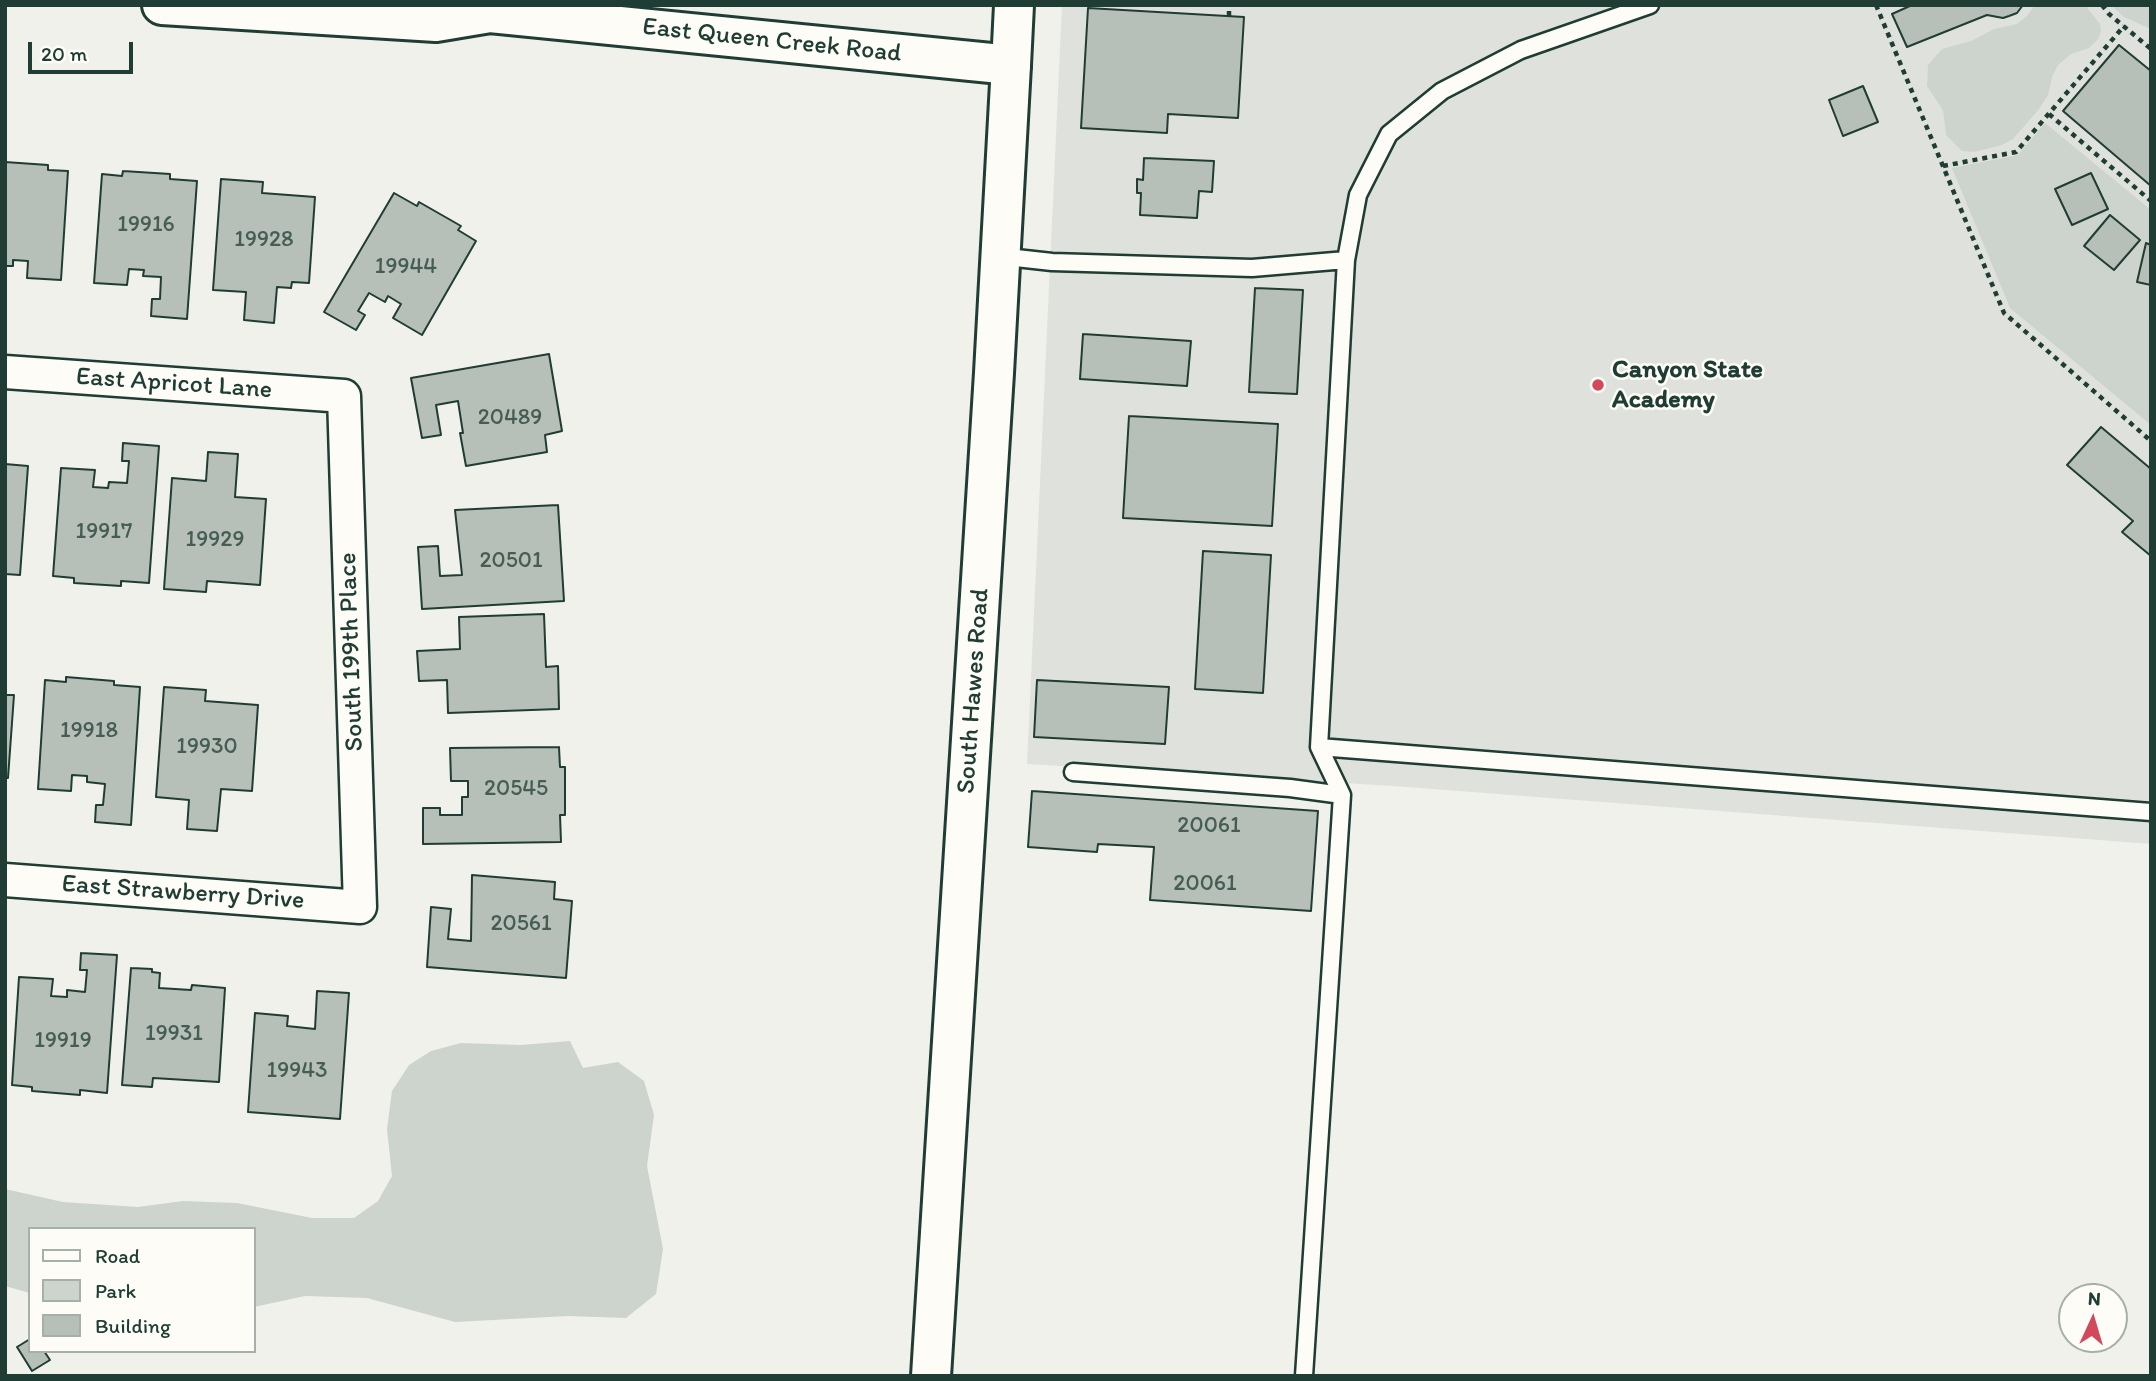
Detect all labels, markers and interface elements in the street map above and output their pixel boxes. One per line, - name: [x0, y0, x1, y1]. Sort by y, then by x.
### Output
- street label: East Queen Creek Road: [641, 12, 903, 70]
- scale bar: [32, 28, 136, 72]
- text: 20 m: [41, 41, 87, 66]
- house number: 19916: [117, 211, 175, 239]
- house number: 19928: [234, 226, 294, 254]
- house number: 19944: [375, 253, 437, 281]
- place label: Canyon State Academy: [1612, 354, 1763, 416]
- street label: East Apricot Lane: [75, 362, 273, 406]
- marker: Canyon State Academy: [1590, 377, 1606, 393]
- house number: 20489: [478, 404, 542, 432]
- house number: 19917: [76, 518, 132, 546]
- house number: 19929: [186, 526, 244, 554]
- house number: 20501: [479, 547, 543, 575]
- street label: South 199th Place: [333, 552, 371, 752]
- street label: South Hawes Road: [951, 587, 997, 795]
- house number: 19918: [60, 717, 118, 745]
- house number: 19930: [176, 733, 238, 761]
- house number: 20545: [484, 775, 548, 803]
- house number: 20061: [1177, 812, 1241, 840]
- street label: East Strawberry Drive: [61, 869, 305, 917]
- house number: 20061: [1173, 870, 1237, 898]
- house number: 20561: [490, 910, 552, 938]
- house number: 19931: [145, 1020, 203, 1048]
- house number: 19919: [34, 1027, 92, 1055]
- house number: 19943: [266, 1057, 328, 1085]
- legend: [28, 1227, 256, 1353]
- text: Road: [95, 1243, 140, 1268]
- text: Park: [95, 1278, 136, 1303]
- north arrow: [2058, 1283, 2128, 1353]
- text: N: [2087, 1287, 2102, 1310]
- text: Building: [95, 1313, 171, 1338]

